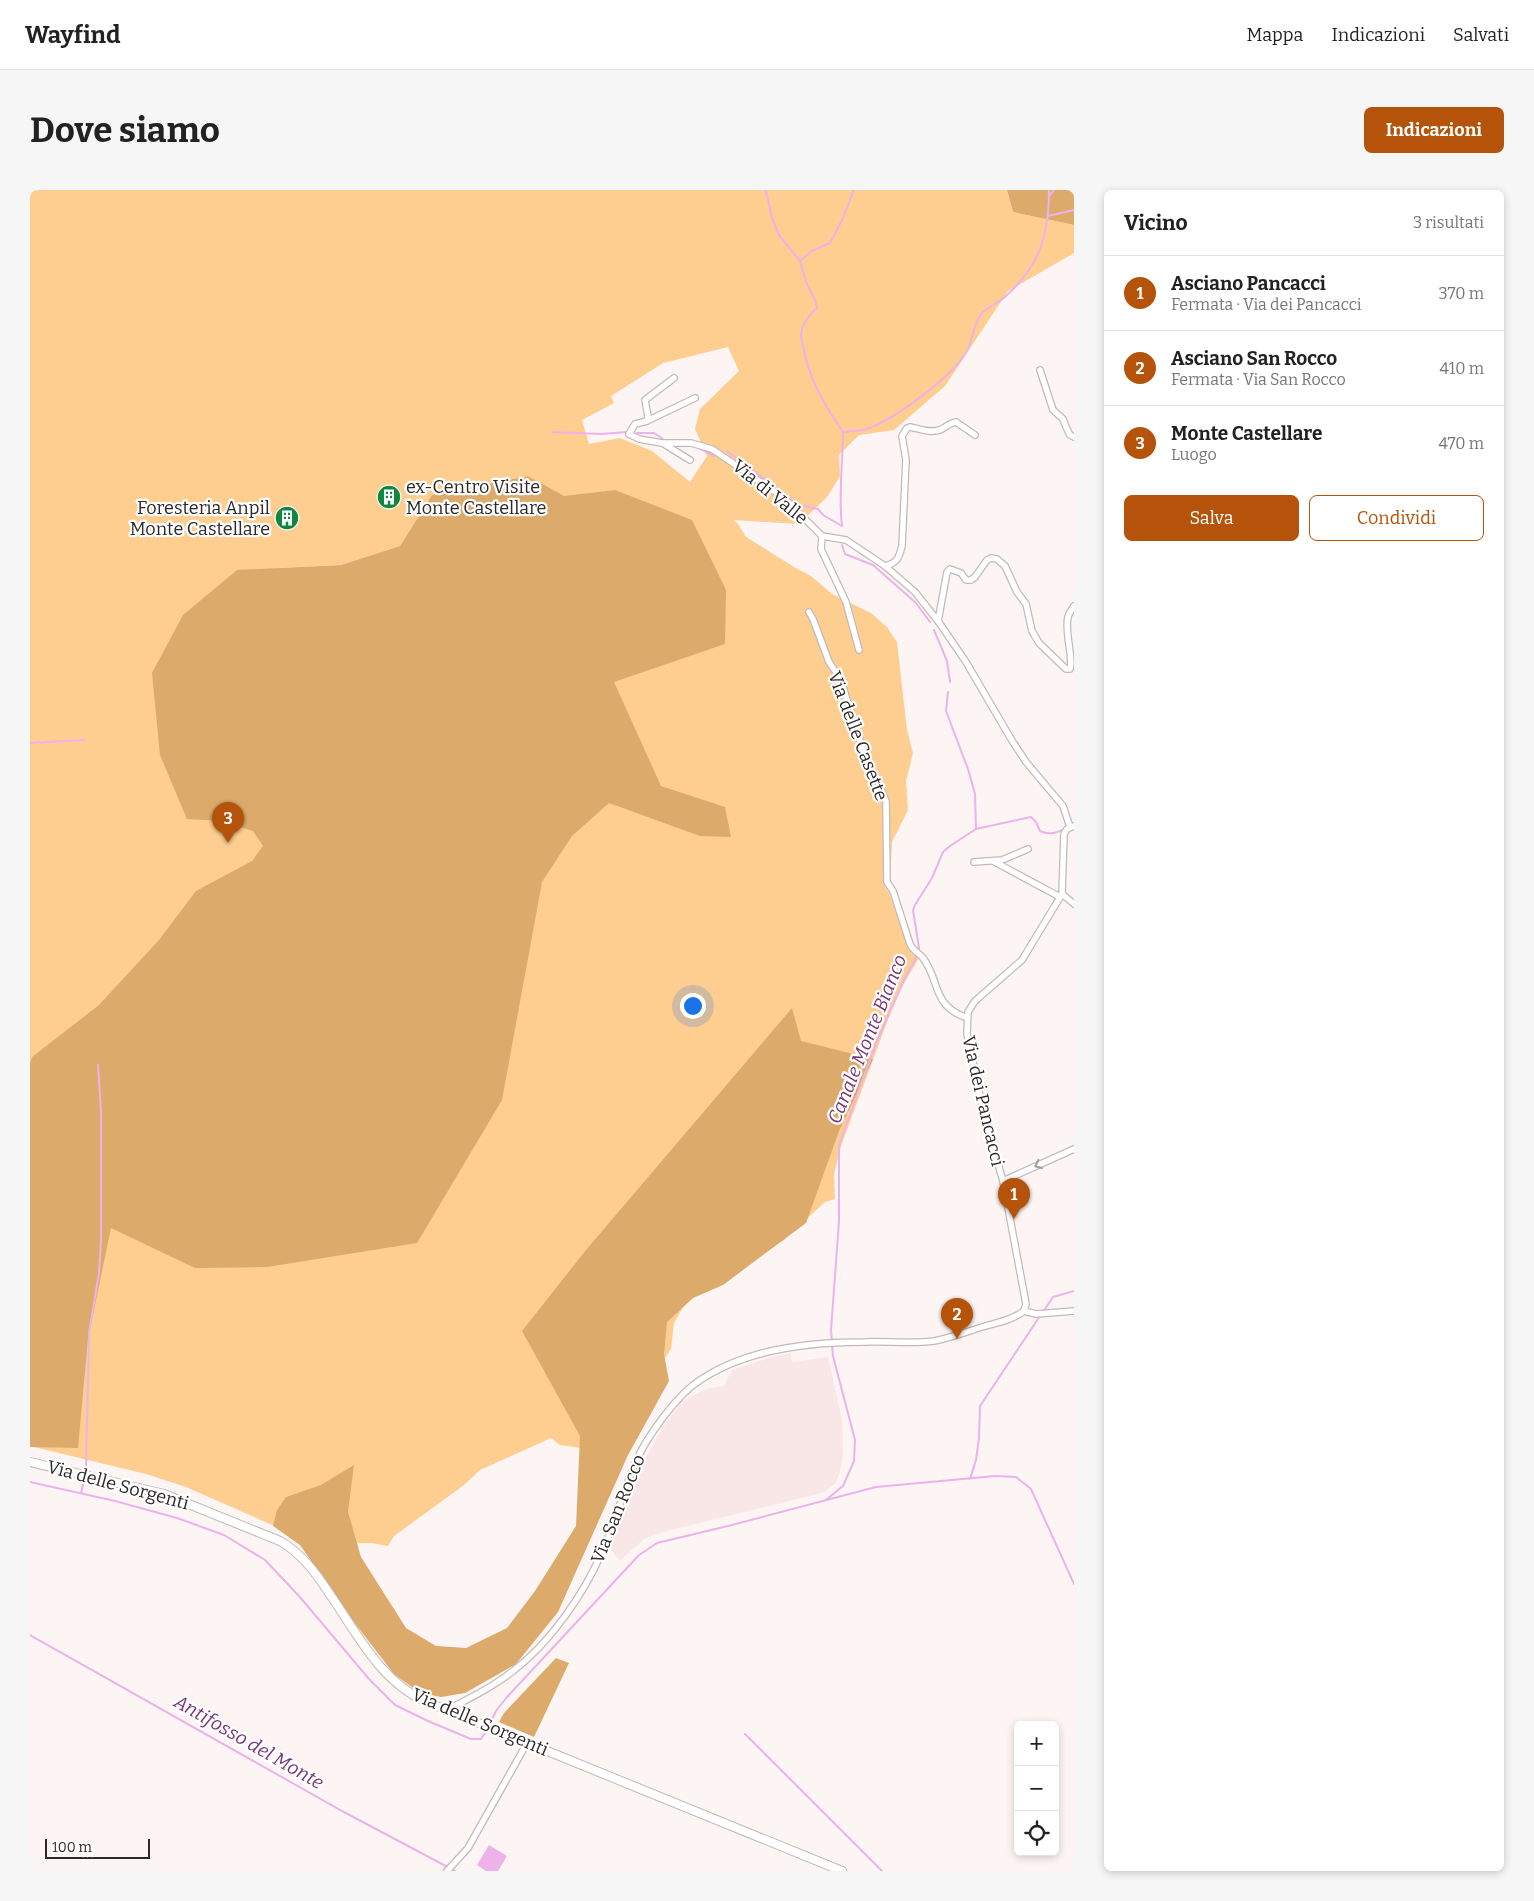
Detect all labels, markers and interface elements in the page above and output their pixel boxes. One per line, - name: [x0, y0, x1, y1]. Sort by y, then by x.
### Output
- text: Wayfind: [25, 21, 121, 49]
- text: Mappa: [1247, 24, 1303, 46]
- text: Indicazioni: [1331, 24, 1425, 46]
- text: Salvati: [1453, 24, 1509, 46]
- button: Indicazioni: [1364, 107, 1504, 153]
- text: Dove siamo: [30, 109, 220, 151]
- text: Vicino: [1124, 210, 1188, 236]
- text: 3 risultati: [1413, 213, 1484, 232]
- text: Asciano Pancacci: [1171, 272, 1326, 295]
- text: 1: [1137, 284, 1143, 303]
- text: 370 m: [1438, 284, 1484, 303]
- text: Fermata · Via dei Pancacci: [1171, 295, 1361, 314]
- text: Asciano San Rocco: [1171, 347, 1337, 370]
- text: 2: [1135, 359, 1145, 378]
- text: 410 m: [1439, 359, 1484, 378]
- text: Fermata · Via San Rocco: [1171, 370, 1346, 389]
- text: Monte Castellare: [1171, 422, 1322, 445]
- text: 3: [1135, 434, 1145, 453]
- text: 470 m: [1438, 434, 1484, 453]
- text: Luogo: [1171, 445, 1217, 464]
- street label: Via di Valle: [728, 455, 812, 529]
- place label: ex-Centro Visite Monte Castellare: [406, 476, 546, 519]
- building icon: ex-Centro Visite Monte Castellare: [376, 484, 402, 510]
- button: Salva: [1124, 495, 1299, 541]
- button: Condividi: [1309, 495, 1484, 541]
- place label: Foresteria Anpil Monte Castellare: [130, 497, 270, 540]
- building icon: Foresteria Anpil Monte Castellare: [274, 505, 300, 531]
- street label: Via delle Casette: [823, 668, 893, 804]
- pin: 3: [212, 802, 244, 843]
- water label: Canale Monte Bianco: [823, 951, 911, 1127]
- your location: [680, 993, 706, 1019]
- street label: Via dei Pancacci: [957, 1034, 1009, 1168]
- one-way arrow: [1034, 1158, 1043, 1169]
- pin: 1: [998, 1178, 1030, 1219]
- pin: 2: [941, 1298, 973, 1339]
- street label: Via San Rocco: [586, 1451, 650, 1567]
- street label: Via delle Sorgenti: [45, 1455, 191, 1515]
- street label: Via delle Sorgenti: [408, 1683, 552, 1761]
- water label: Antifosso del Monte: [169, 1689, 328, 1794]
- map controls: [1014, 1721, 1059, 1856]
- button: +: [1014, 1721, 1059, 1766]
- button: −: [1014, 1766, 1059, 1811]
- button: locate: [1014, 1811, 1059, 1856]
- scale bar: [45, 1836, 150, 1859]
- text: 100 m: [52, 1839, 92, 1856]

